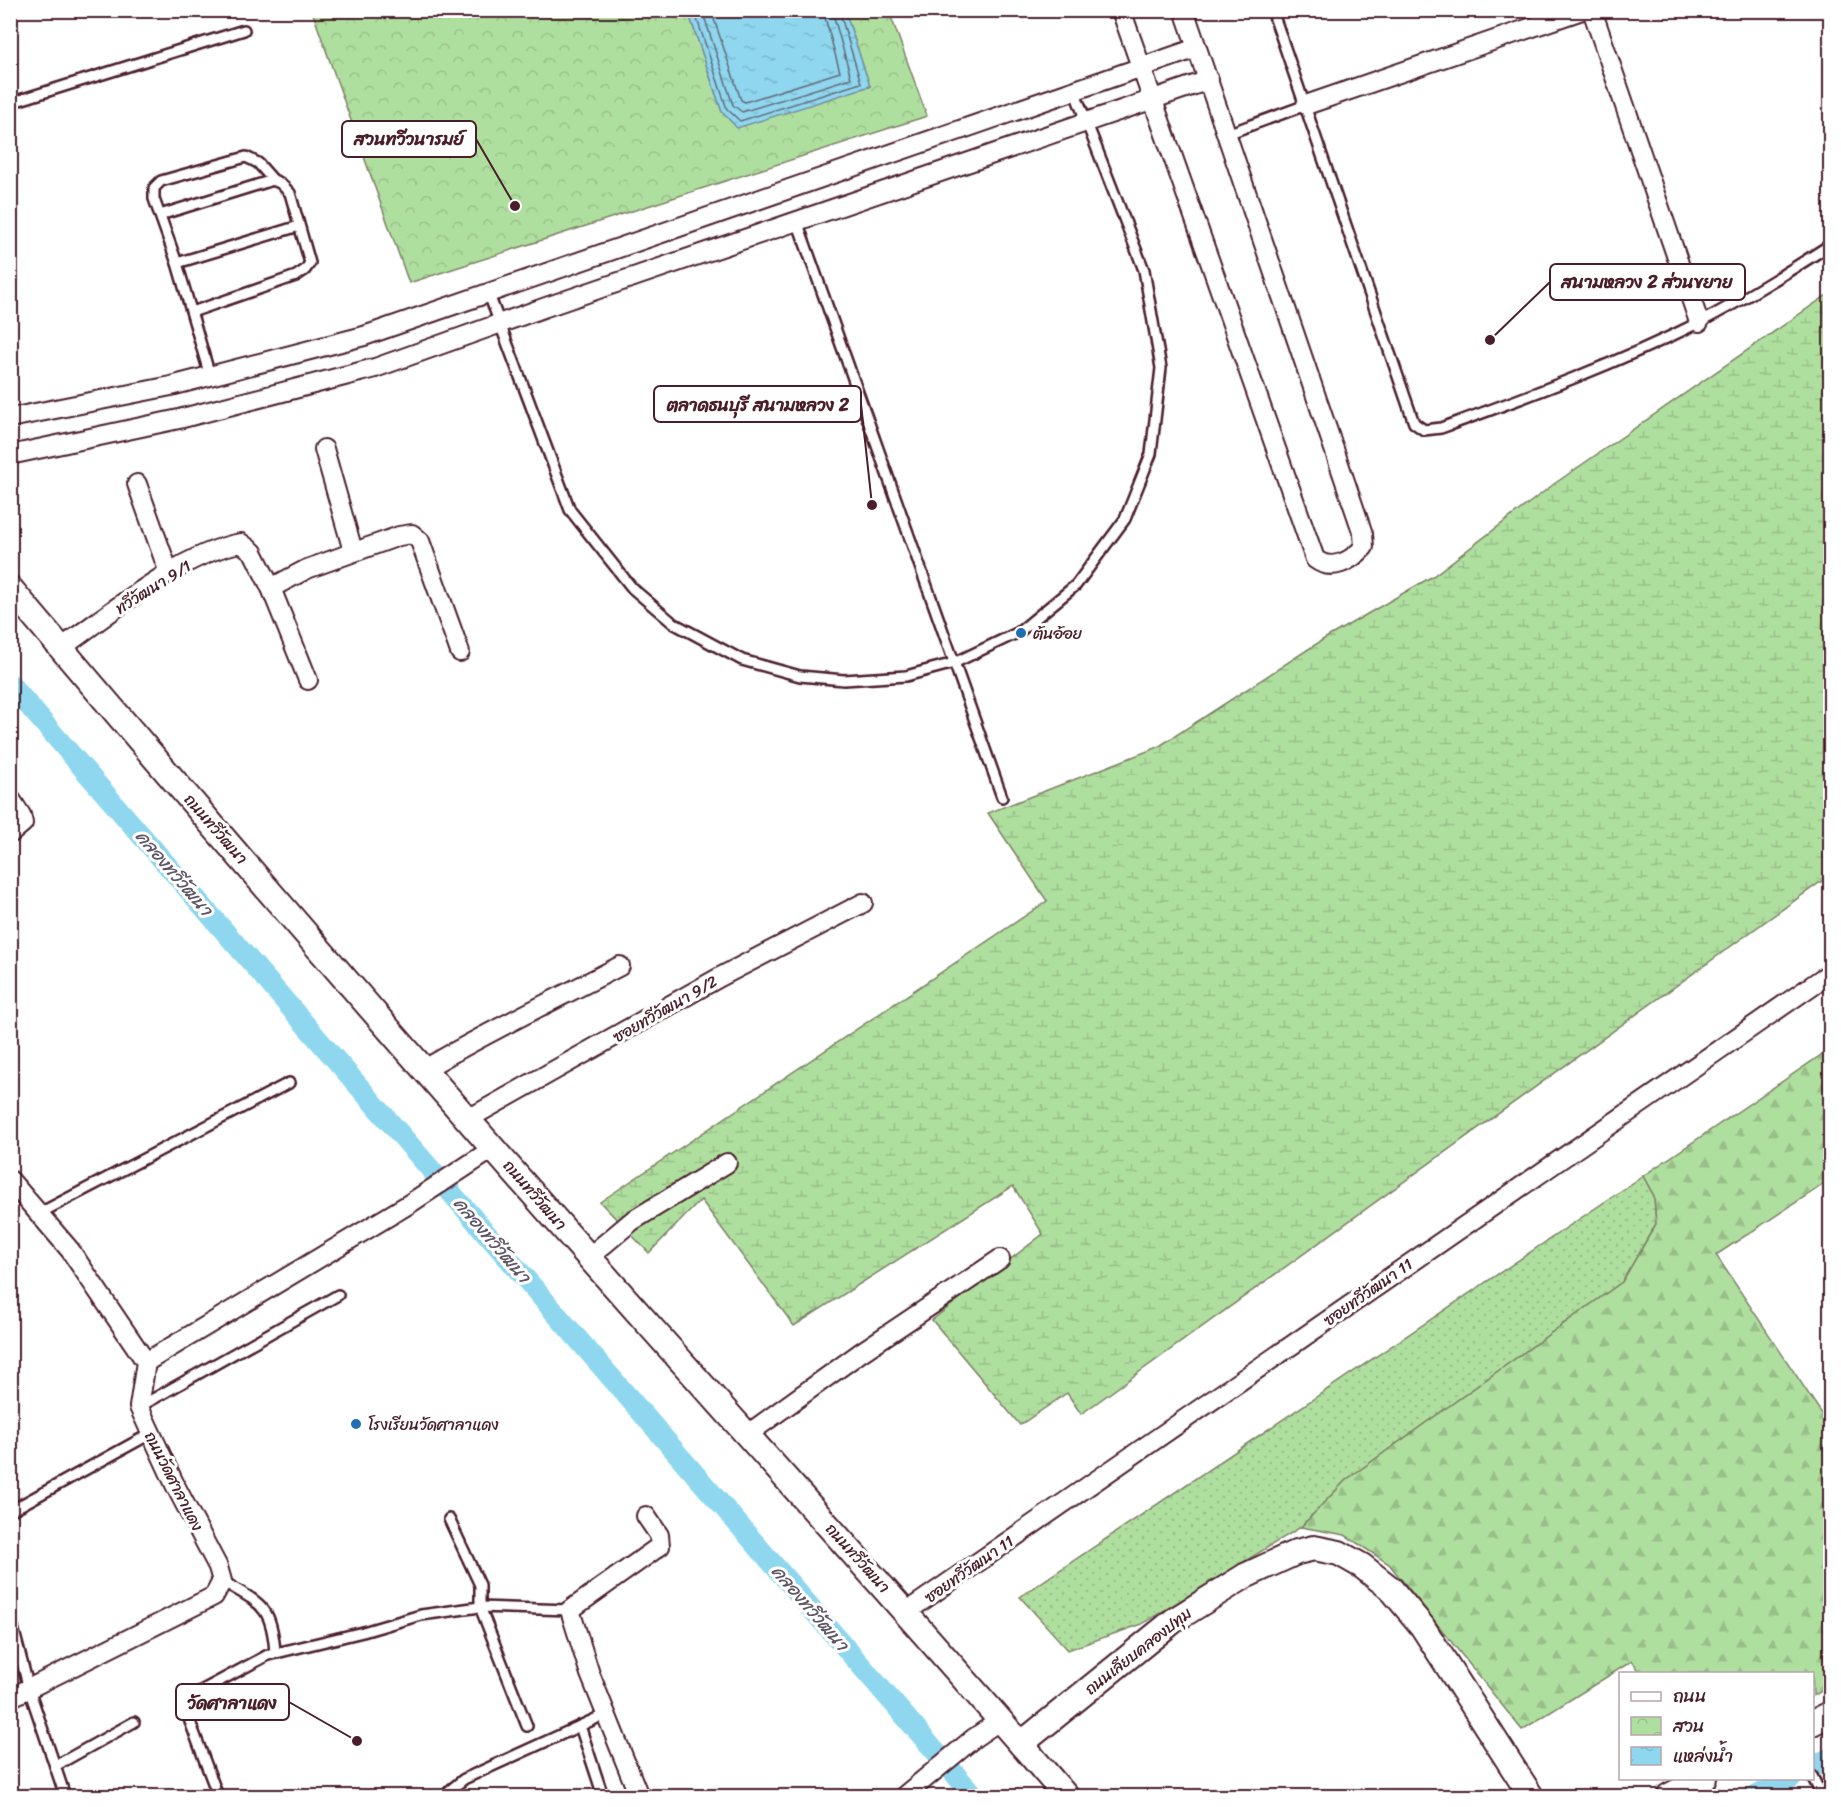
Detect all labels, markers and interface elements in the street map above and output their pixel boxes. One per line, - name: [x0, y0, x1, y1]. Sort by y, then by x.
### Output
- callout: สวนทวีวนารมย์: [342, 121, 476, 157]
- text: สวนทวีวนารมย์: [353, 123, 468, 155]
- callout: สนามหลวง 2 ส่วนขยาย: [1550, 264, 1745, 300]
- text: สนามหลวง 2 ส่วนขยาย: [1560, 266, 1733, 298]
- callout: ตลาดธนบุรี สนามหลวง 2: [654, 386, 861, 422]
- text: ตลาดธนบุรี สนามหลวง 2: [666, 389, 850, 421]
- street label: ทวีวัฒนา 9/1: [109, 552, 197, 622]
- place label: ต้นอ้อย: [1033, 619, 1083, 648]
- marker: ต้นอ้อย: [1014, 626, 1028, 640]
- street label: ถนนทวีวัฒนา: [177, 787, 256, 872]
- water label: คลองทวีวัฒนา: [127, 822, 222, 925]
- street label: ซอยทวีวัฒนา 9/2: [607, 967, 723, 1051]
- street label: ถนนทวีวัฒนา: [496, 1153, 575, 1238]
- water label: คลองทวีวัฒนา: [445, 1189, 540, 1292]
- street label: ซอยทวีวัฒนา 11: [1317, 1250, 1419, 1334]
- place label: โรงเรียนวัดศาลาแดง: [368, 1410, 499, 1439]
- marker: โรงเรียนวัดศาลาแดง: [349, 1417, 363, 1431]
- street label: ถนนวัดศาลาแดง: [136, 1426, 212, 1537]
- street label: ถนนทวีวัฒนา: [818, 1516, 898, 1600]
- street label: ซอยทวีวัฒนา 11: [918, 1527, 1020, 1611]
- water label: คลองทวีวัฒนา: [763, 1557, 858, 1660]
- street label: ถนนเลียบคลองปทุม: [1078, 1599, 1198, 1702]
- legend: [1619, 1672, 1814, 1780]
- text: ถนน: [1673, 1680, 1706, 1712]
- callout: วัดศาลาแดง: [176, 1684, 289, 1720]
- text: วัดศาลาแดง: [187, 1687, 277, 1719]
- text: สวน: [1672, 1710, 1705, 1742]
- text: แหล่งน้ำ: [1673, 1740, 1733, 1772]

